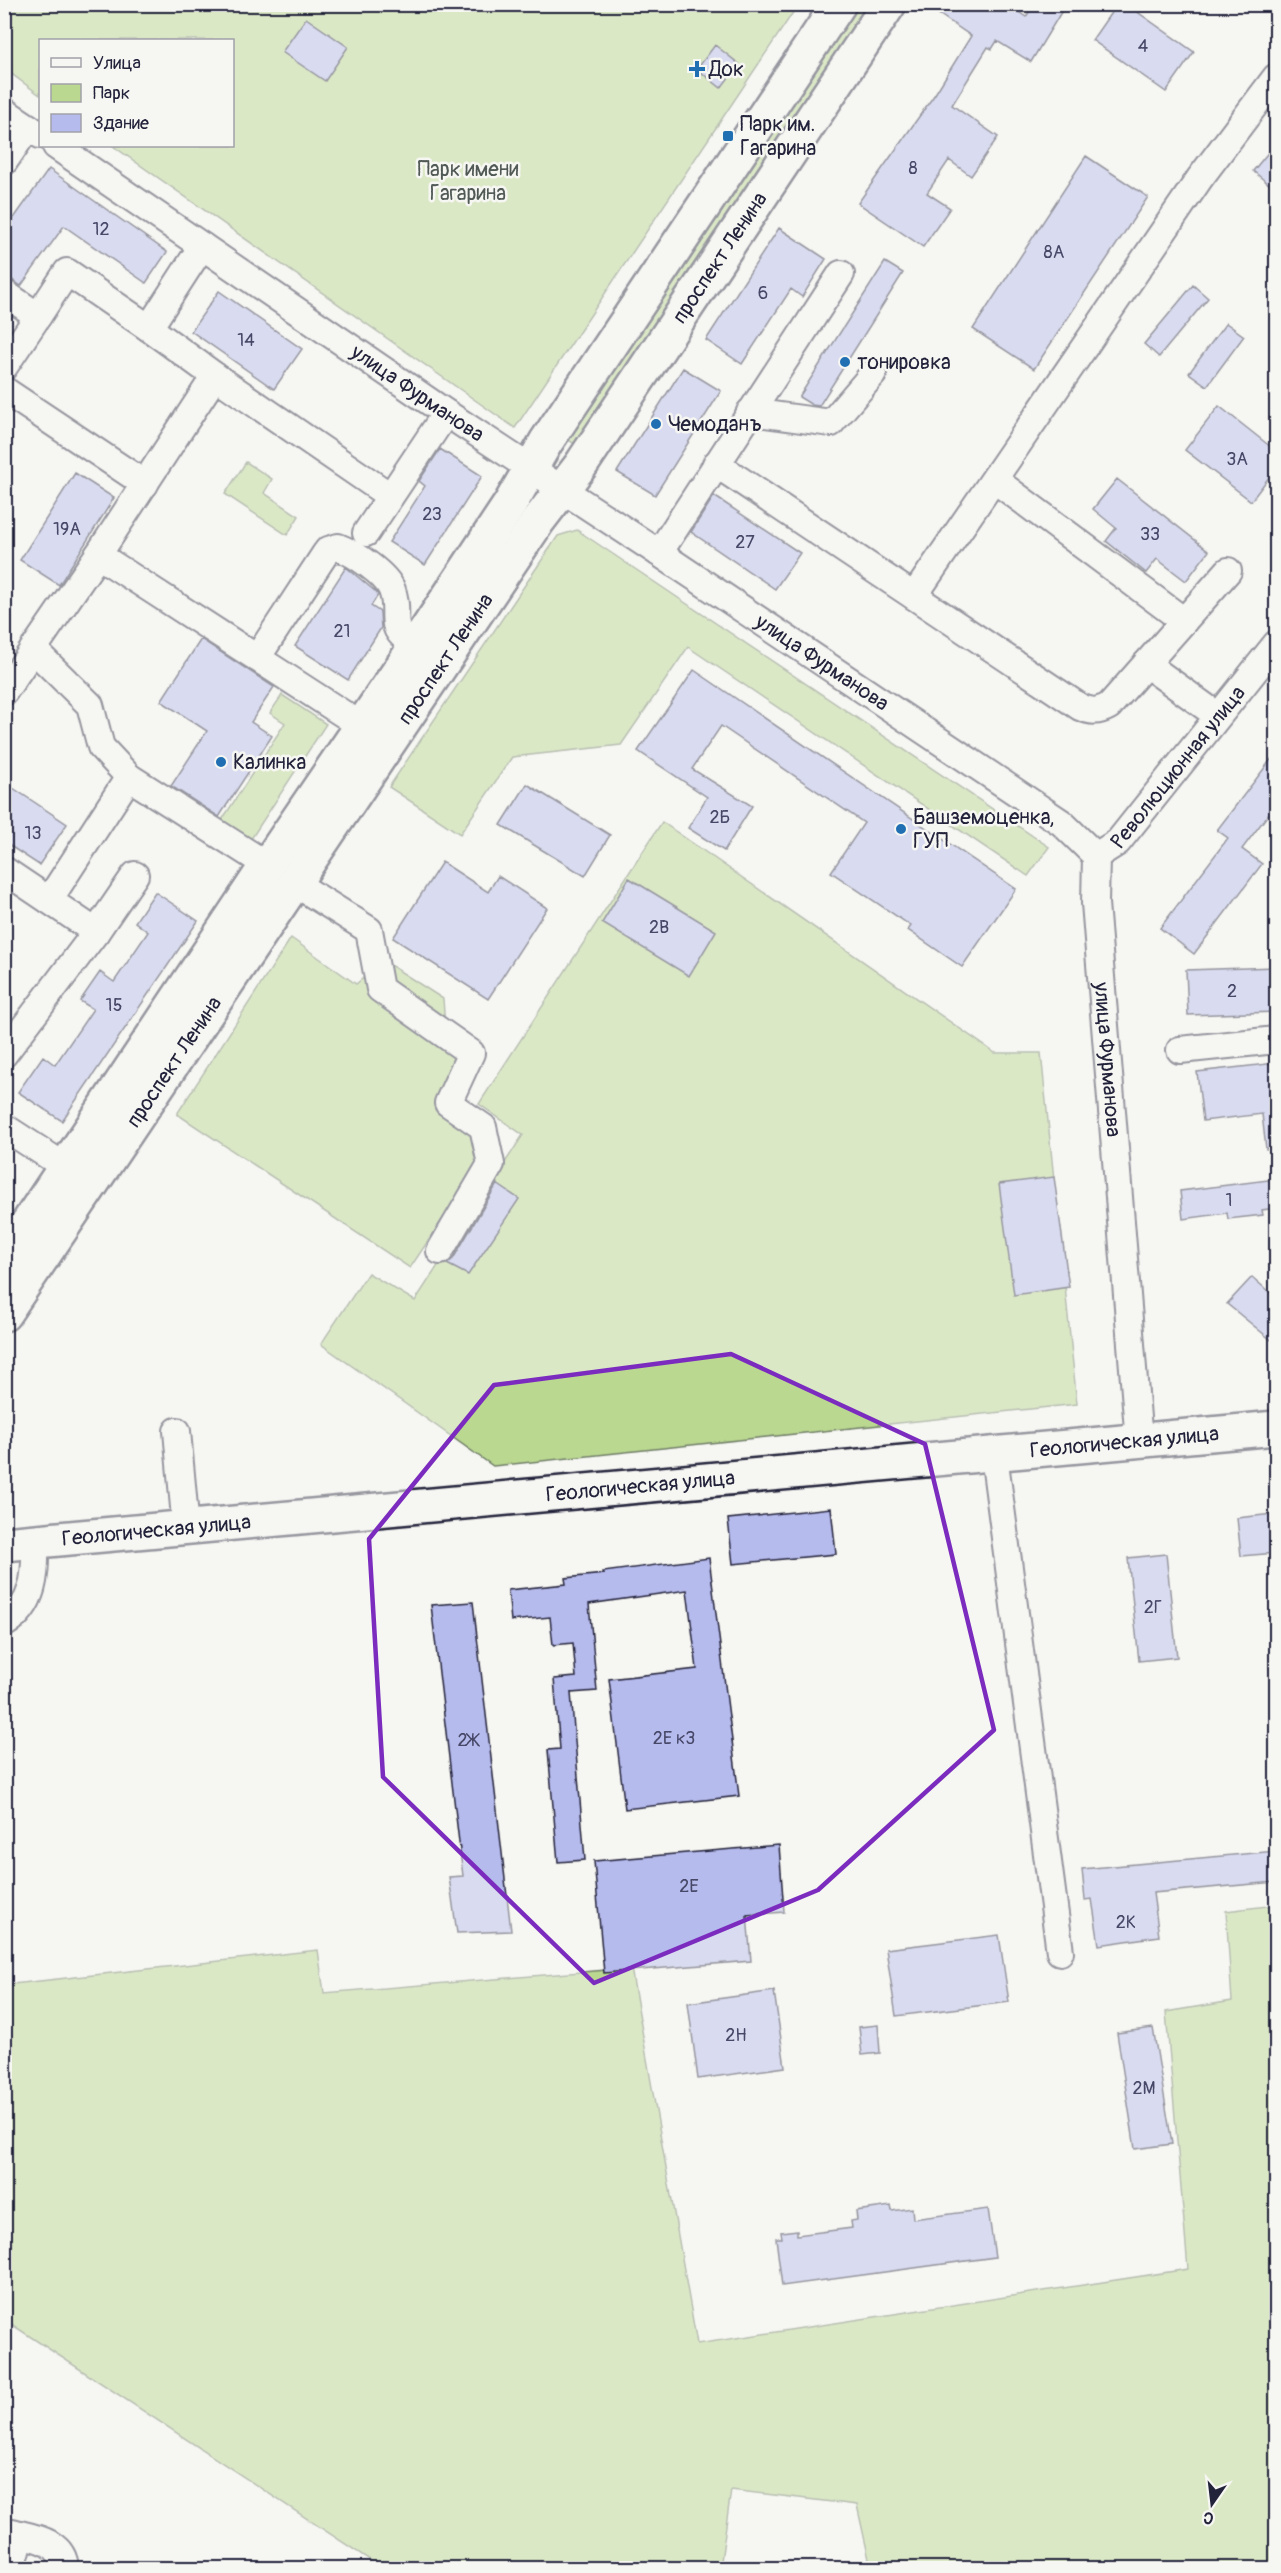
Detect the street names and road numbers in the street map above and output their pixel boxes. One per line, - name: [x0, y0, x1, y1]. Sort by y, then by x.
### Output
- street label: проспект Ленина: [666, 187, 774, 329]
- street label: улица Фурманова: [345, 338, 489, 448]
- street label: проспект Ленина: [392, 588, 500, 730]
- street label: улица Фурманова: [749, 608, 894, 717]
- street label: Революционная улица: [1105, 680, 1251, 854]
- street label: улица Фурманова: [1087, 980, 1127, 1138]
- street label: проспект Ленина: [120, 991, 228, 1133]
- street label: Геологическая улица: [1029, 1420, 1220, 1464]
- street label: Геологическая улица: [545, 1464, 736, 1509]
- street label: Геологическая улица: [61, 1509, 252, 1553]

